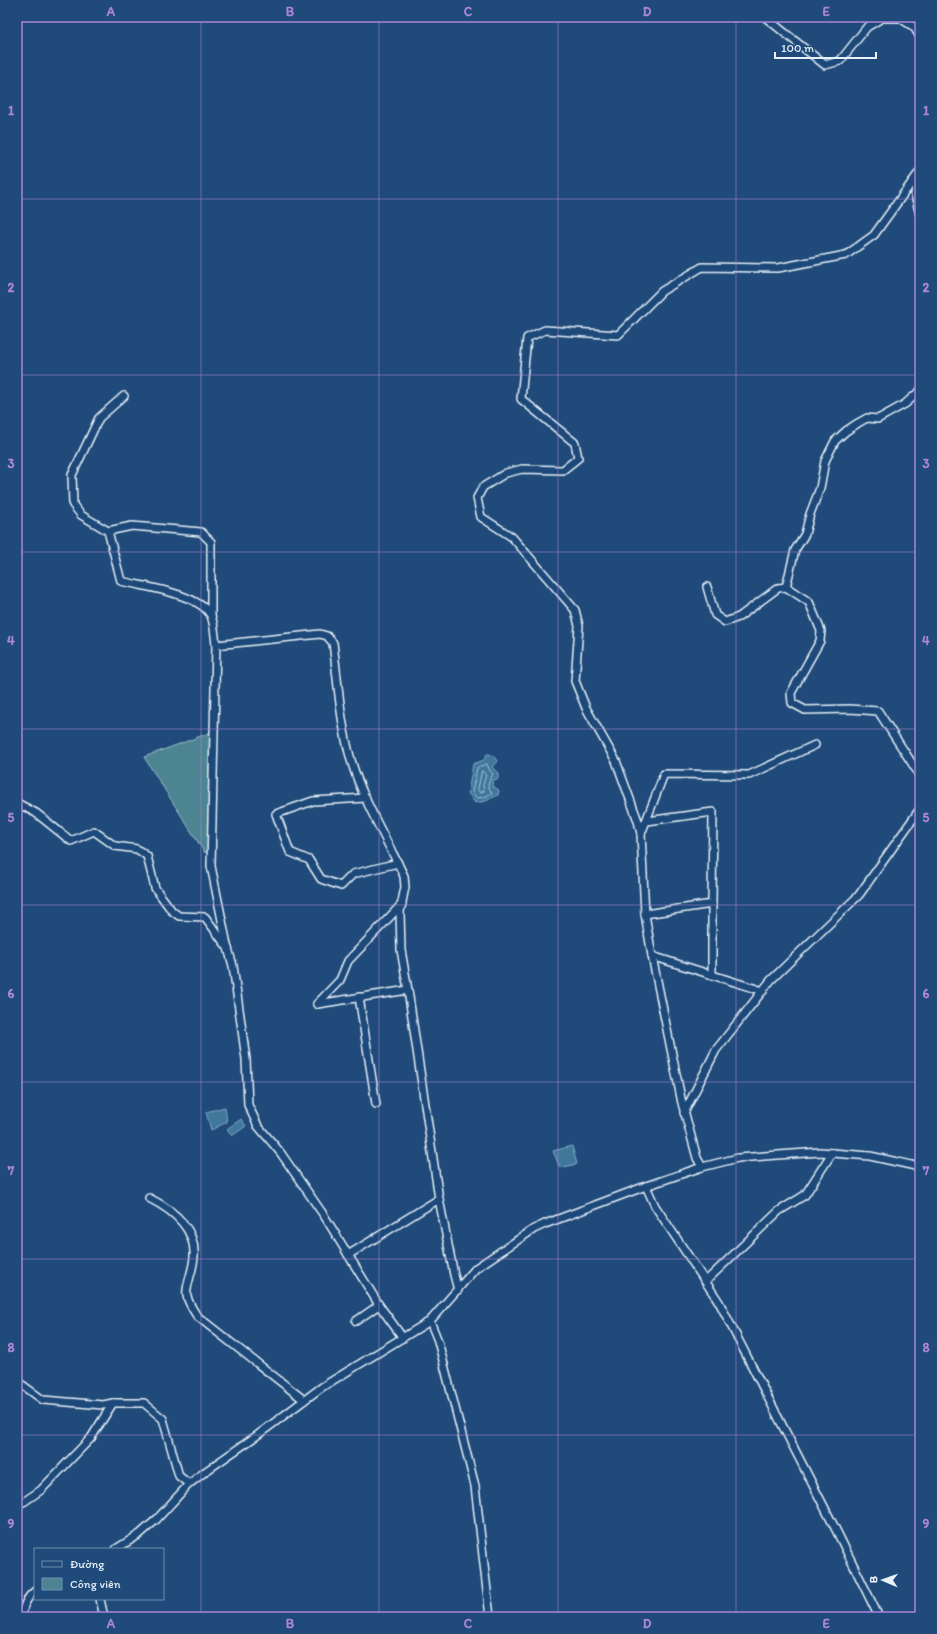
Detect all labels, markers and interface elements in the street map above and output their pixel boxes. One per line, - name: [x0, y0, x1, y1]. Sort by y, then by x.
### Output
- text: A: [106, 4, 116, 19]
- text: B: [286, 4, 295, 19]
- text: C: [464, 4, 473, 19]
- text: D: [643, 4, 652, 19]
- text: E: [822, 4, 830, 19]
- scale bar: [775, 34, 876, 60]
- text: 100 m: [781, 41, 814, 55]
- text: 1: [8, 103, 14, 118]
- text: 1: [923, 103, 929, 118]
- text: 2: [8, 280, 15, 295]
- text: 2: [923, 280, 930, 295]
- text: 3: [7, 456, 15, 471]
- text: 3: [922, 456, 930, 471]
- text: 4: [7, 633, 15, 648]
- text: 4: [922, 633, 930, 648]
- text: 5: [8, 810, 15, 825]
- text: 5: [923, 810, 930, 825]
- text: 6: [8, 986, 15, 1001]
- text: 6: [923, 986, 930, 1001]
- text: 7: [7, 1163, 15, 1178]
- text: 7: [922, 1163, 930, 1178]
- text: 8: [7, 1340, 15, 1355]
- text: 8: [922, 1340, 930, 1355]
- text: 9: [8, 1516, 15, 1531]
- text: 9: [923, 1516, 930, 1531]
- legend: [34, 1548, 164, 1600]
- text: Đường: [70, 1557, 105, 1571]
- north arrow: [863, 1560, 903, 1600]
- text: B: [867, 1576, 880, 1583]
- text: Công viên: [70, 1577, 121, 1591]
- text: A: [106, 1616, 116, 1631]
- text: B: [286, 1616, 295, 1631]
- text: C: [464, 1616, 473, 1631]
- text: D: [643, 1616, 652, 1631]
- text: E: [822, 1616, 830, 1631]

